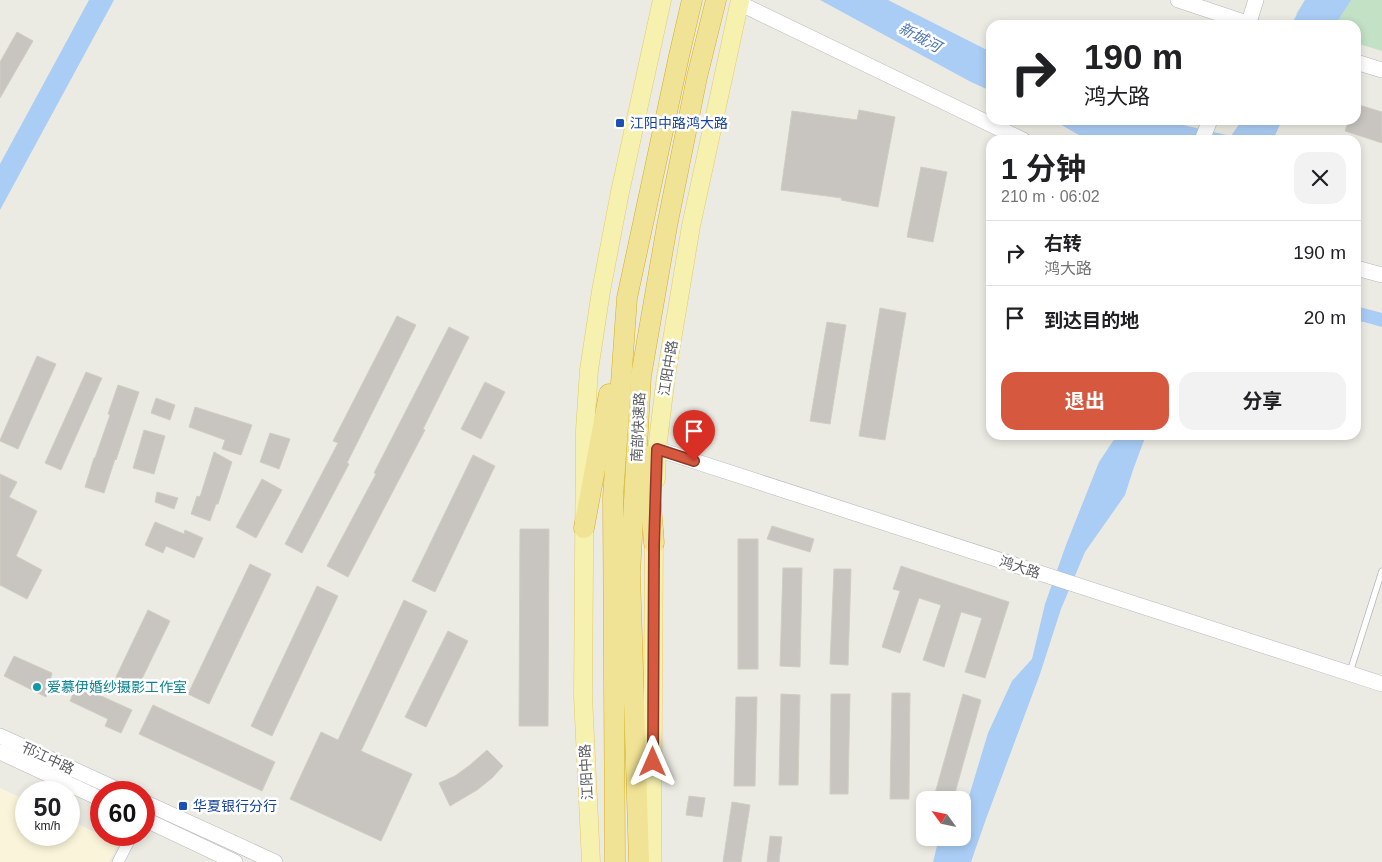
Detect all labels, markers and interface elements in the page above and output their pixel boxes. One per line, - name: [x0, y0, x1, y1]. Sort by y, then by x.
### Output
- water label: 新城河: [896, 19, 946, 56]
- text: 190 m: [1084, 37, 1183, 76]
- icon: right: [1001, 40, 1066, 105]
- text: 鸿大路: [1084, 84, 1150, 109]
- place label: 江阳中路鸿大路: [630, 115, 728, 131]
- marker: 江阳中路鸿大路: [614, 117, 626, 129]
- text: 1 分钟: [1001, 152, 1086, 185]
- button: close: [1294, 152, 1346, 204]
- text: 210 m · 06:02: [1001, 188, 1100, 205]
- text: 右转: [1044, 233, 1082, 254]
- icon: right: [1001, 239, 1029, 267]
- text: 190 m: [1293, 242, 1346, 263]
- text: 鸿大路: [1044, 260, 1092, 277]
- icon: arrive: [1001, 304, 1029, 332]
- text: 20 m: [1304, 307, 1346, 328]
- text: 到达目的地: [1044, 310, 1139, 331]
- street label: 江阳中路: [656, 339, 680, 397]
- button: 退出: [1001, 372, 1169, 430]
- button: 分享: [1179, 372, 1346, 430]
- street label: 南部快速路: [628, 392, 648, 462]
- pin: [673, 410, 715, 461]
- icon: arrive: [680, 417, 708, 445]
- street label: 鸿大路: [998, 553, 1042, 581]
- place label: 爱慕伊婚纱摄影工作室: [47, 679, 187, 695]
- marker: 爱慕伊婚纱摄影工作室: [31, 681, 43, 693]
- position arrow: [626, 735, 678, 787]
- street label: 邗江中路: [19, 739, 77, 777]
- street label: 江阳中路: [577, 744, 595, 800]
- speed limit sign: 60: [90, 781, 155, 846]
- north arrow: [916, 791, 971, 846]
- map controls: [916, 791, 971, 846]
- text: 50: [34, 793, 61, 821]
- place label: 华夏银行分行: [193, 798, 277, 814]
- marker: 华夏银行分行: [177, 800, 189, 812]
- text: km/h: [34, 819, 61, 833]

